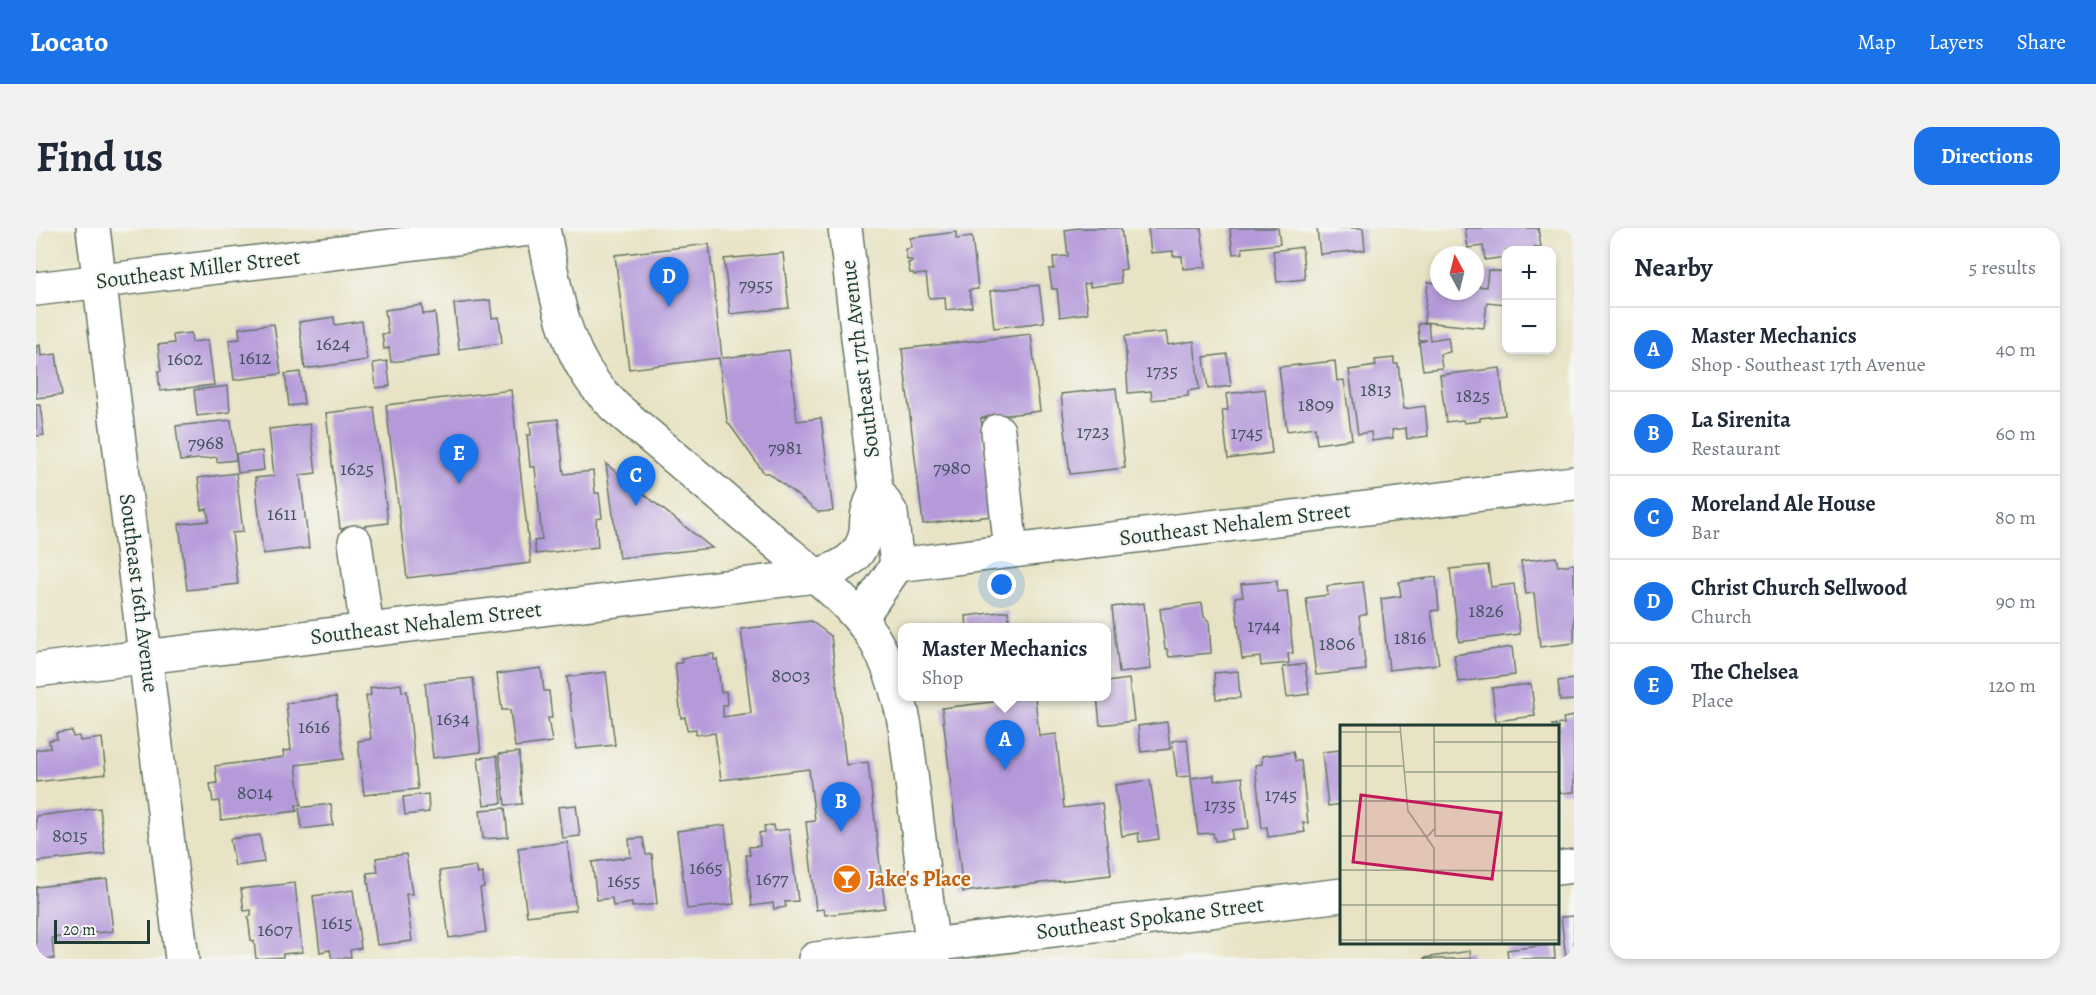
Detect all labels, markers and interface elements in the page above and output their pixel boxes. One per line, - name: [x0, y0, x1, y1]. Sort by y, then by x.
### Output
- text: Locato: [30, 23, 108, 61]
- text: Map: [1857, 28, 1896, 56]
- text: Layers: [1929, 28, 1984, 56]
- text: Share: [2017, 28, 2066, 56]
- button: Directions: [1914, 127, 2060, 185]
- text: Find us: [36, 128, 163, 185]
- street label: Southeast Miller Street: [94, 242, 302, 296]
- north arrow: [1430, 246, 1484, 300]
- map controls: [1502, 246, 1556, 354]
- button: +: [1502, 246, 1556, 300]
- text: Nearby: [1634, 250, 1713, 285]
- text: 5 results: [1969, 254, 2036, 281]
- pin: D: [650, 257, 688, 307]
- street label: Southeast 17th Avenue: [833, 258, 887, 460]
- house number: 7955: [739, 271, 773, 298]
- button: −: [1502, 300, 1556, 354]
- text: Master Mechanics: [1691, 321, 1857, 351]
- house number: 1624: [316, 330, 350, 357]
- text: A: [1647, 336, 1660, 363]
- text: 40 m: [1996, 336, 2036, 363]
- house number: 1612: [239, 344, 272, 371]
- house number: 1602: [167, 345, 204, 372]
- text: Shop · Southeast 17th Avenue: [1691, 351, 1926, 378]
- house number: 1735: [1146, 357, 1178, 384]
- house number: 1813: [1360, 376, 1392, 403]
- house number: 1825: [1456, 382, 1490, 409]
- house number: 1809: [1298, 391, 1334, 418]
- text: La Sirenita: [1691, 405, 1791, 435]
- house number: 1723: [1076, 418, 1110, 445]
- house number: 1745: [1231, 419, 1263, 446]
- text: B: [1647, 420, 1660, 447]
- text: 60 m: [1996, 420, 2036, 447]
- house number: 7968: [188, 429, 224, 456]
- pin: E: [440, 434, 478, 484]
- house number: 7981: [768, 434, 802, 461]
- text: Restaurant: [1691, 435, 1781, 462]
- house number: 7980: [933, 454, 971, 481]
- house number: 1625: [340, 455, 374, 482]
- pin: C: [616, 456, 656, 506]
- text: Moreland Ale House: [1691, 489, 1876, 519]
- street label: Southeast 16th Avenue: [112, 492, 166, 694]
- street label: Southeast Nehalem Street: [1118, 495, 1352, 553]
- house number: 1611: [267, 500, 297, 527]
- text: C: [1647, 504, 1660, 531]
- text: 80 m: [1995, 504, 2036, 531]
- text: Bar: [1691, 519, 1720, 546]
- your location: [987, 570, 1016, 599]
- text: Christ Church Sellwood: [1691, 573, 1907, 603]
- text: D: [1647, 588, 1660, 615]
- text: 90 m: [1996, 588, 2036, 615]
- street label: Southeast Nehalem Street: [309, 594, 543, 652]
- house number: 1826: [1468, 597, 1504, 624]
- text: Church: [1691, 603, 1752, 630]
- house number: 1744: [1247, 612, 1281, 639]
- popup: [898, 623, 1111, 701]
- house number: 1816: [1394, 624, 1426, 651]
- house number: 1806: [1319, 630, 1355, 657]
- text: Master Mechanics: [922, 634, 1087, 664]
- text: The Chelsea: [1691, 657, 1799, 687]
- house number: 8003: [771, 662, 811, 689]
- text: Shop: [922, 664, 963, 691]
- text: E: [1648, 672, 1659, 699]
- text: 120 m: [1988, 672, 2036, 699]
- text: Place: [1691, 687, 1733, 714]
- house number: 1634: [436, 705, 470, 732]
- house number: 1616: [298, 713, 330, 740]
- pin: A: [986, 720, 1024, 770]
- inset map: [1340, 725, 1559, 944]
- house number: 8014: [237, 779, 273, 806]
- house number: 1745: [1265, 781, 1297, 808]
- pin: B: [822, 782, 860, 832]
- house number: 1735: [1204, 791, 1236, 818]
- house number: 8015: [52, 822, 88, 849]
- house number: 1665: [689, 854, 723, 881]
- bar icon: Jake's Place: [831, 863, 863, 895]
- place label: Jake's Place: [868, 864, 971, 894]
- house number: 1677: [756, 865, 789, 892]
- house number: 1655: [607, 867, 641, 894]
- street label: Southeast Spokane Street: [1035, 889, 1265, 947]
- house number: 1615: [321, 909, 353, 936]
- house number: 1607: [257, 916, 293, 943]
- scale bar: [54, 917, 150, 944]
- text: 20 m: [63, 919, 96, 941]

